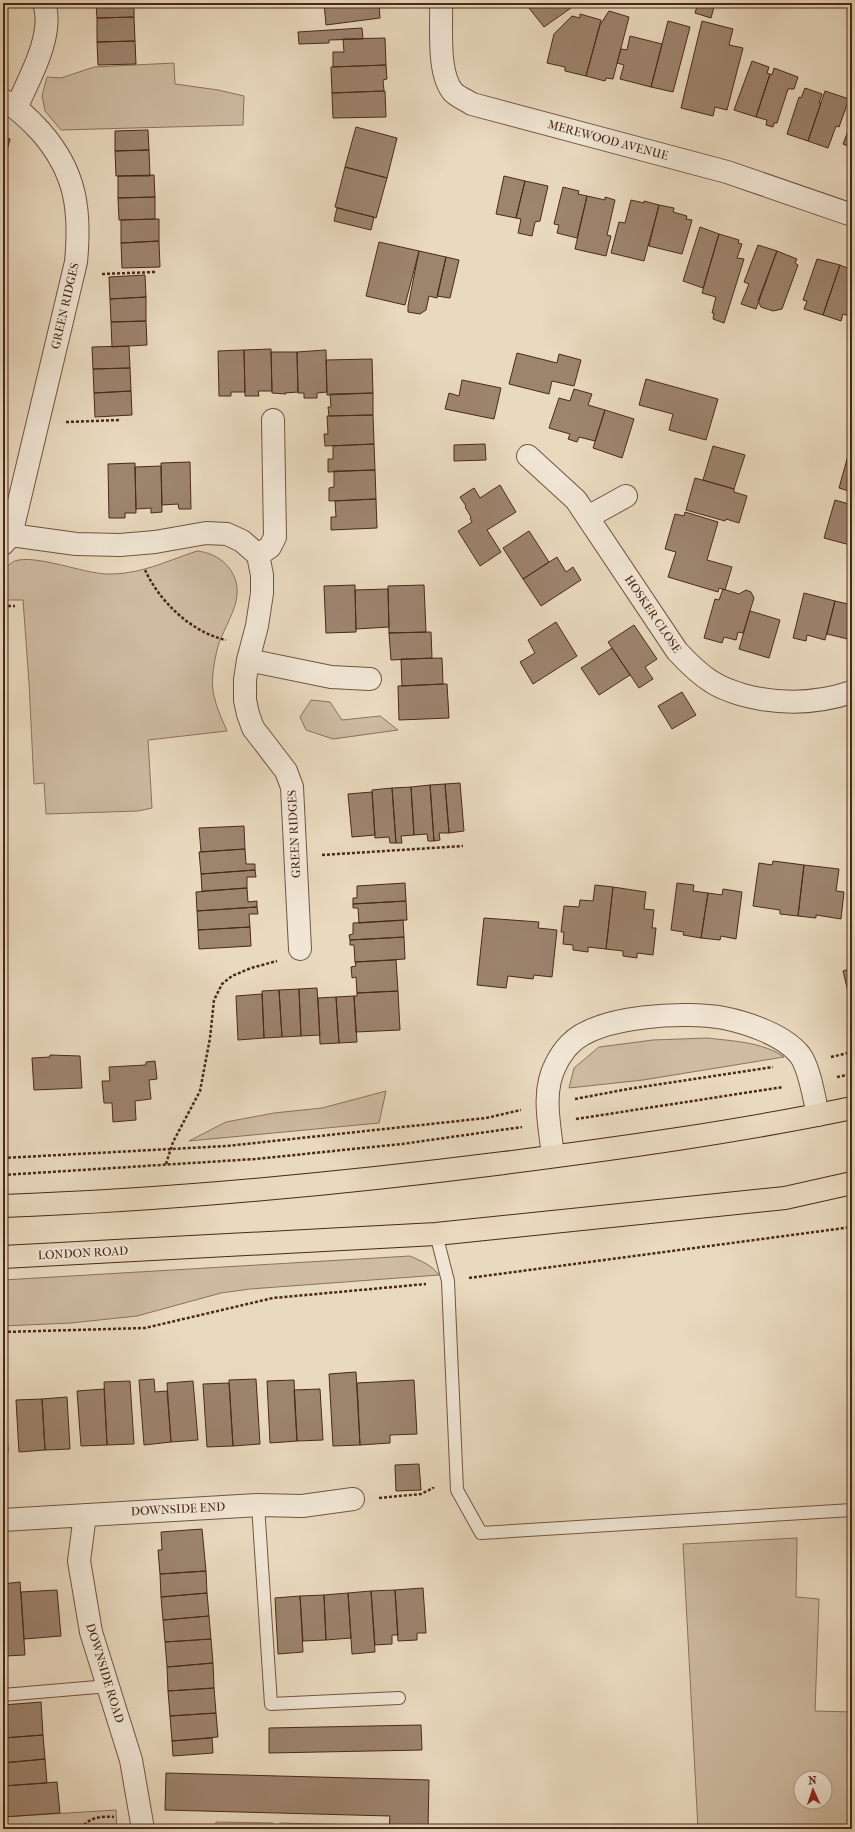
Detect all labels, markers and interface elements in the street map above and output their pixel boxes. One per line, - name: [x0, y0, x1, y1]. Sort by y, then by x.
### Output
- street label: MEREWOOD AVENUE: [546, 117, 670, 163]
- street label: GREEN RIDGES: [48, 262, 82, 350]
- street label: HOSKER CLOSE: [622, 572, 684, 656]
- street label: GREEN RIDGES: [285, 790, 303, 878]
- street label: LONDON ROAD: [37, 1244, 129, 1262]
- street label: DOWNSIDE END: [130, 1500, 226, 1518]
- street label: DOWNSIDE ROAD: [83, 1621, 127, 1725]
- north arrow: [793, 1770, 833, 1810]
- text: N: [808, 1774, 818, 1787]

